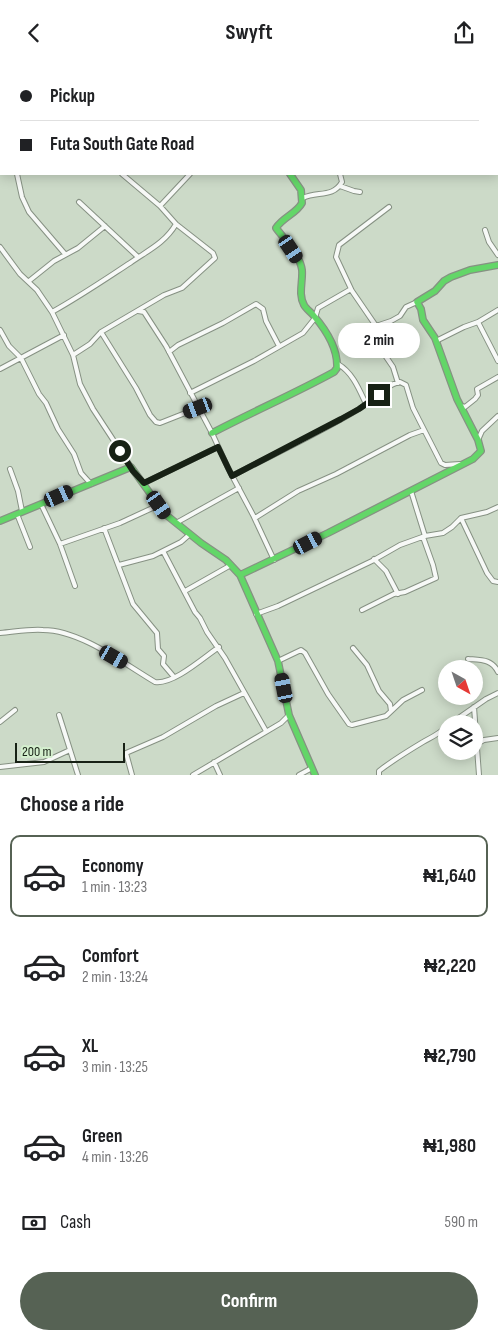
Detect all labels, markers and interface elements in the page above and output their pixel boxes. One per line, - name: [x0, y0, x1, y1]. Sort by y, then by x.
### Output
- icon: back: [20, 19, 48, 47]
- text: Swyft: [225, 19, 273, 46]
- icon: share: [450, 19, 478, 47]
- text: Pickup: [50, 85, 95, 108]
- text: Futa South Gate Road: [50, 133, 194, 156]
- car: [276, 232, 305, 266]
- callout: 2 min: [338, 323, 420, 357]
- text: 2 min: [364, 331, 394, 350]
- route end: [368, 384, 390, 406]
- car: [181, 396, 214, 420]
- route start: [109, 440, 131, 462]
- car: [42, 483, 75, 509]
- car: [144, 488, 173, 522]
- car: [291, 530, 324, 556]
- car: [97, 643, 130, 671]
- north arrow: [438, 660, 482, 705]
- map controls: [438, 660, 483, 760]
- car: [273, 672, 294, 704]
- button: layers: [438, 715, 483, 760]
- scale bar: [15, 740, 125, 763]
- text: 200 m: [22, 743, 51, 760]
- text: Choose a ride: [20, 791, 124, 818]
- icon: car: [22, 854, 67, 899]
- text: Economy: [82, 855, 144, 878]
- text: ₦1,640: [423, 865, 476, 888]
- text: 1 min · 13:23: [82, 878, 147, 897]
- icon: car: [22, 944, 67, 989]
- text: Comfort: [82, 945, 139, 968]
- text: ₦2,220: [424, 955, 476, 978]
- text: 2 min · 13:24: [82, 968, 148, 987]
- icon: car: [22, 1034, 67, 1079]
- text: XL: [82, 1035, 98, 1058]
- text: ₦2,790: [424, 1045, 476, 1068]
- text: 3 min · 13:25: [82, 1058, 148, 1077]
- icon: car: [22, 1124, 67, 1169]
- text: Green: [82, 1125, 122, 1148]
- text: ₦1,980: [423, 1135, 476, 1158]
- text: 4 min · 13:26: [82, 1148, 149, 1167]
- icon: cash: [20, 1209, 48, 1237]
- text: Cash: [60, 1211, 91, 1234]
- text: 590 m: [445, 1213, 478, 1232]
- button: Confirm: [20, 1272, 478, 1330]

